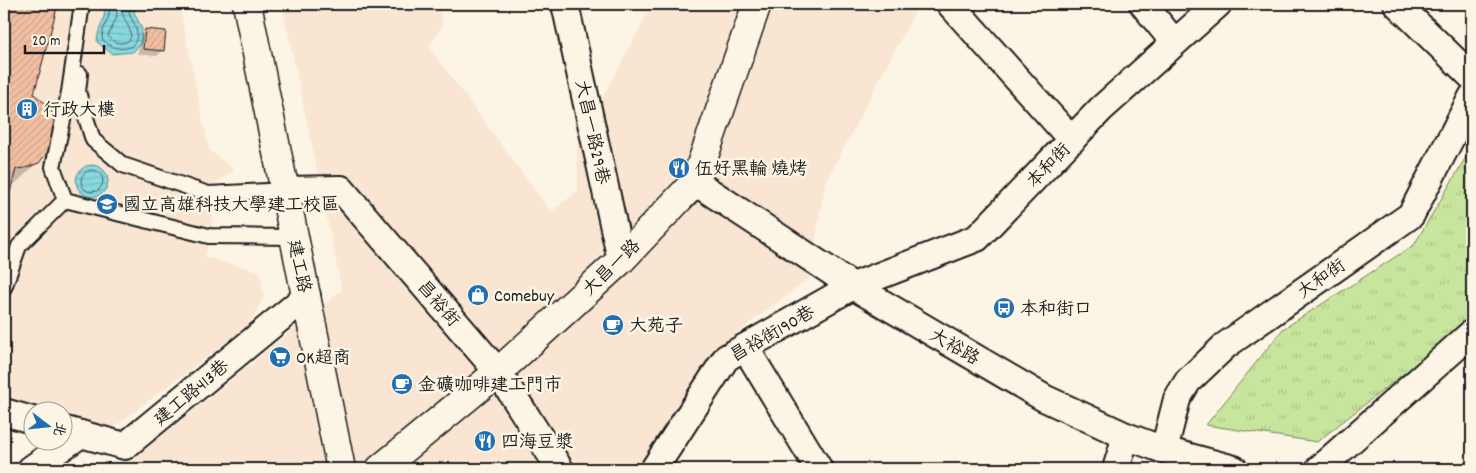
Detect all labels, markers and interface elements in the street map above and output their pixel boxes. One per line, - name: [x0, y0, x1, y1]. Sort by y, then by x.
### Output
- scale bar: [25, 22, 104, 54]
- text: 20 m: [32, 31, 60, 53]
- street label: 大昌一路29巷: [567, 78, 614, 187]
- building icon: 行政大樓: [15, 97, 39, 121]
- place label: 行政大樓: [43, 99, 115, 124]
- street label: 本和街: [1022, 139, 1078, 195]
- restaurant icon: 伍好黑輪 燒烤: [667, 156, 691, 180]
- place label: 伍好黑輪 燒烤: [695, 158, 807, 183]
- school or university icon: 國立高雄科技大學建工校區: [95, 192, 119, 216]
- place label: 國立高雄科技大學建工校區: [123, 194, 339, 219]
- street label: 大昌一路: [578, 235, 647, 303]
- street label: 建工路: [280, 238, 315, 296]
- street label: 大和街: [1293, 254, 1352, 306]
- street label: 昌裕街: [410, 276, 464, 333]
- shop icon: Comebuy: [466, 283, 490, 307]
- place label: Comebuy: [494, 285, 555, 310]
- bus stop icon: 本和街口: [992, 296, 1016, 320]
- place label: 本和街口: [1020, 298, 1092, 323]
- street label: 昌裕街190巷: [726, 301, 820, 369]
- cafe icon: 大苑子: [601, 313, 625, 337]
- place label: 大苑子: [629, 315, 683, 340]
- street label: 大裕路: [924, 324, 983, 372]
- supermarket icon: OK超商: [268, 345, 292, 369]
- place label: OK超商: [296, 347, 351, 372]
- street label: 建工路413巷: [150, 355, 236, 433]
- cafe icon: 金礦咖啡建工門市: [390, 372, 414, 396]
- place label: 金礦咖啡建工門市: [418, 374, 562, 399]
- north arrow: [22, 400, 72, 450]
- text: 北: [47, 420, 70, 439]
- restaurant icon: 四海豆漿: [473, 429, 497, 453]
- place label: 四海豆漿: [501, 431, 573, 456]

